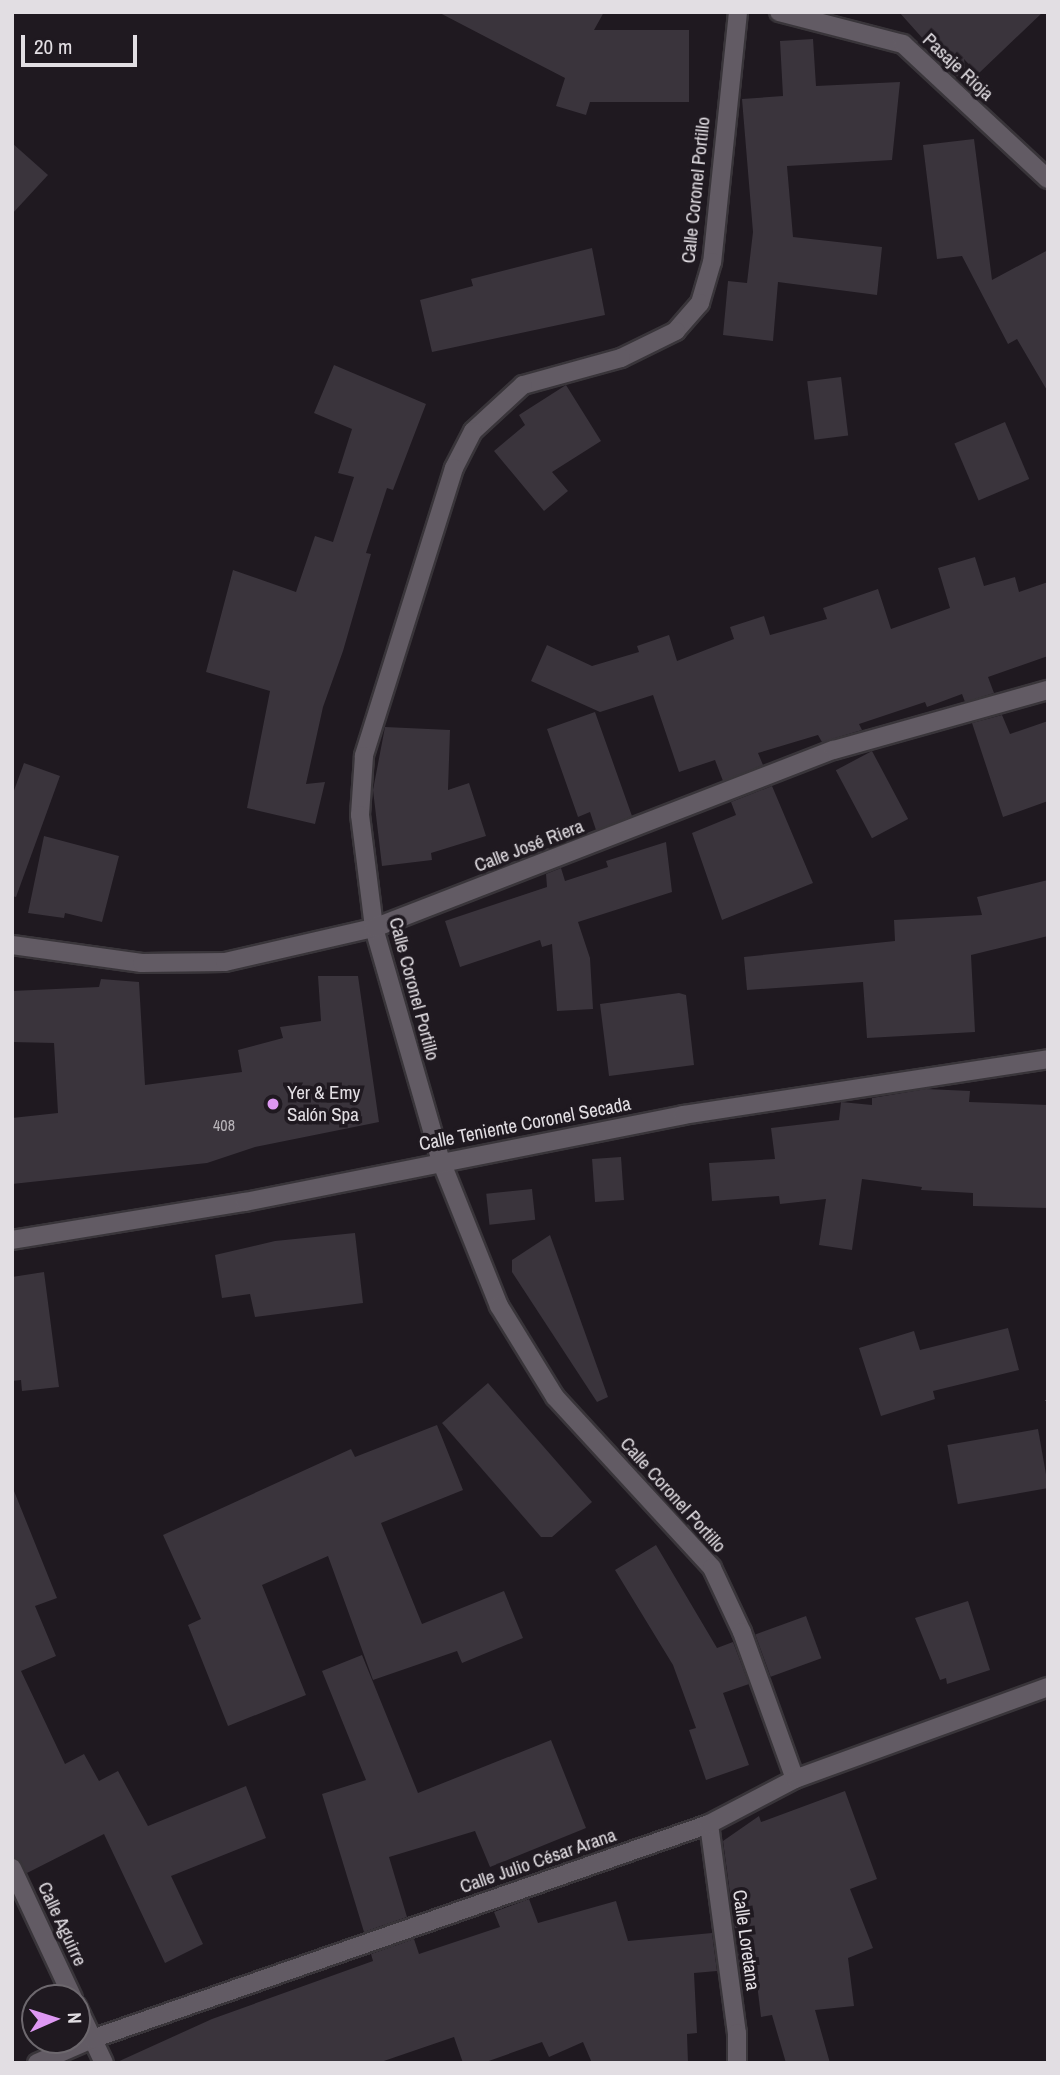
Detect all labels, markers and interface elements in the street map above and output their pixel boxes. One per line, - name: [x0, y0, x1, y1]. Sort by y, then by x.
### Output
- scale bar: [24, 21, 140, 65]
- street label: Pasaje Rioja: [918, 29, 998, 105]
- text: 20 m: [34, 32, 72, 61]
- street label: Calle Coronel Portillo: [677, 116, 715, 264]
- street label: Calle José Riera: [471, 815, 587, 877]
- street label: Calle Coronel Portillo: [384, 915, 444, 1063]
- place label: Yer & Emy Salón Spa: [287, 1082, 360, 1126]
- street label: Calle Teniente Coronel Secada: [417, 1092, 633, 1156]
- marker: Yer & Emy Salón Spa: [265, 1096, 281, 1112]
- house number: 408: [213, 1115, 235, 1135]
- street label: Calle Coronel Portillo: [615, 1433, 731, 1557]
- street label: Calle Julio César Arana: [457, 1823, 619, 1899]
- street label: Calle Aguirre: [32, 1878, 92, 1970]
- street label: Calle Loretana: [728, 1888, 764, 1992]
- north arrow: [21, 1984, 91, 2054]
- text: N: [62, 2012, 88, 2024]

